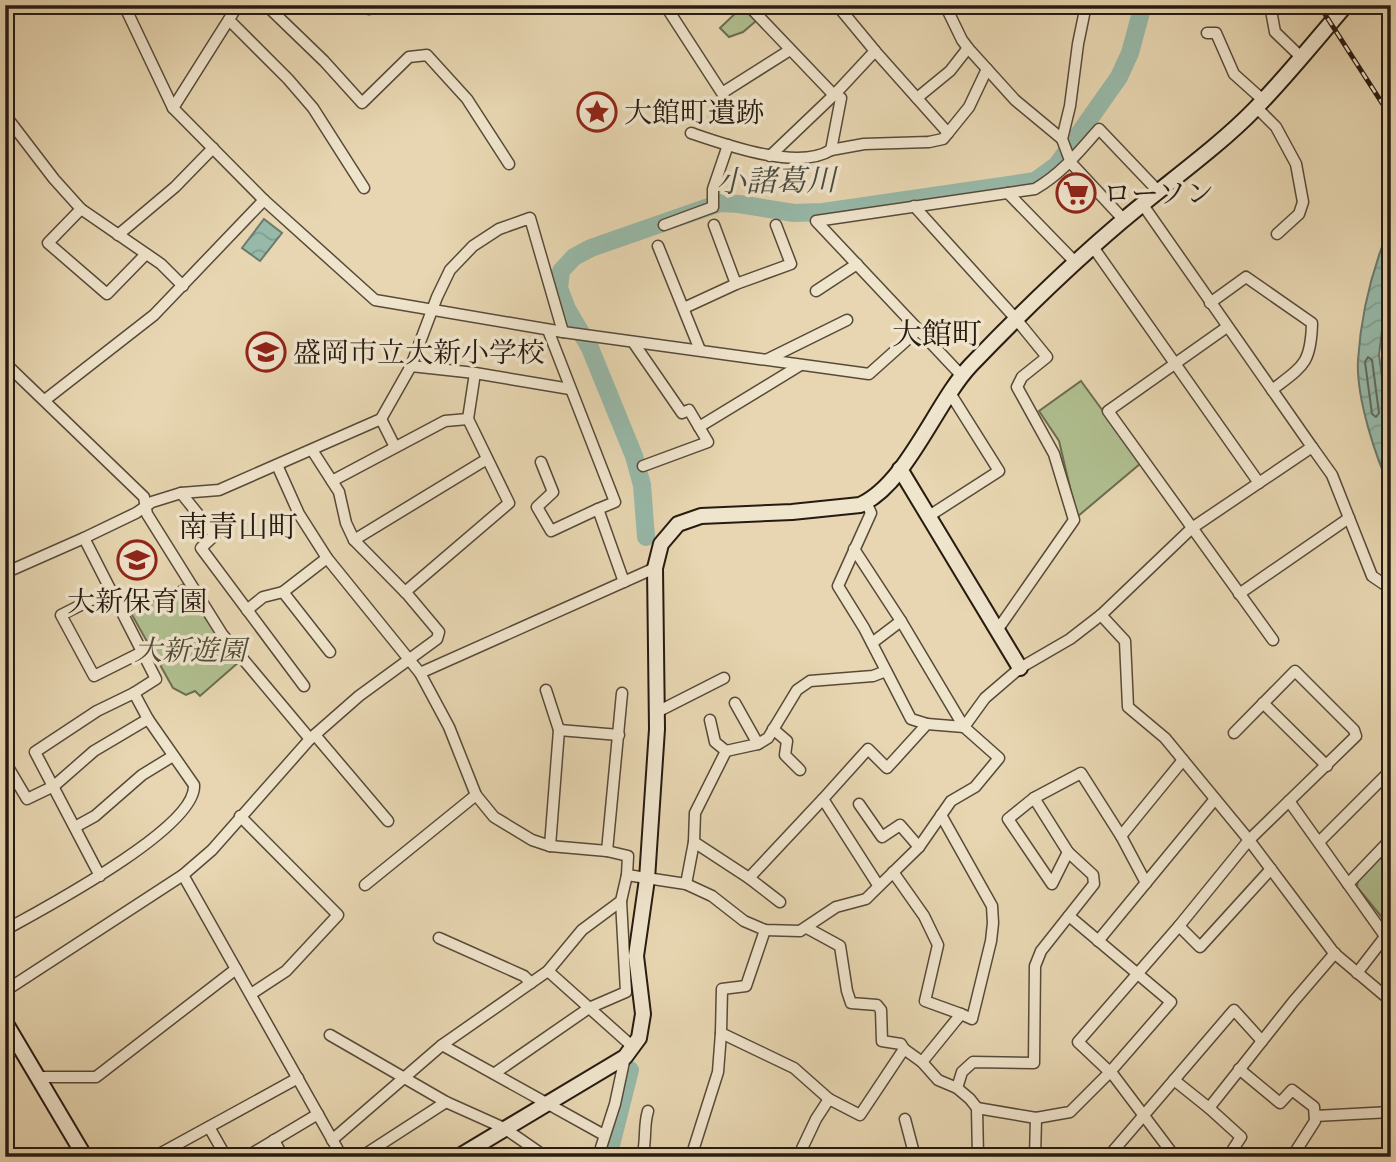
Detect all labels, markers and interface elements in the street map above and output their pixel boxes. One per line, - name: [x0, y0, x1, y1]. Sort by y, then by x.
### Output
- place icon: 大館町遺跡: [576, 91, 618, 133]
- place label: 大館町遺跡: [624, 94, 764, 132]
- water label: 小諸葛川: [716, 160, 839, 202]
- supermarket icon: ローソン: [1055, 172, 1097, 214]
- place label: ローソン: [1103, 175, 1214, 213]
- district label: 大館町: [892, 314, 982, 354]
- school or university icon: 盛岡市立大新小学校: [245, 331, 287, 373]
- place label: 盛岡市立大新小学校: [293, 334, 545, 372]
- district label: 南青山町: [178, 507, 298, 547]
- school or university icon: 大新保育園: [116, 539, 158, 581]
- place label: 大新保育園: [67, 583, 207, 621]
- park label: 大新遊園: [134, 632, 250, 670]

